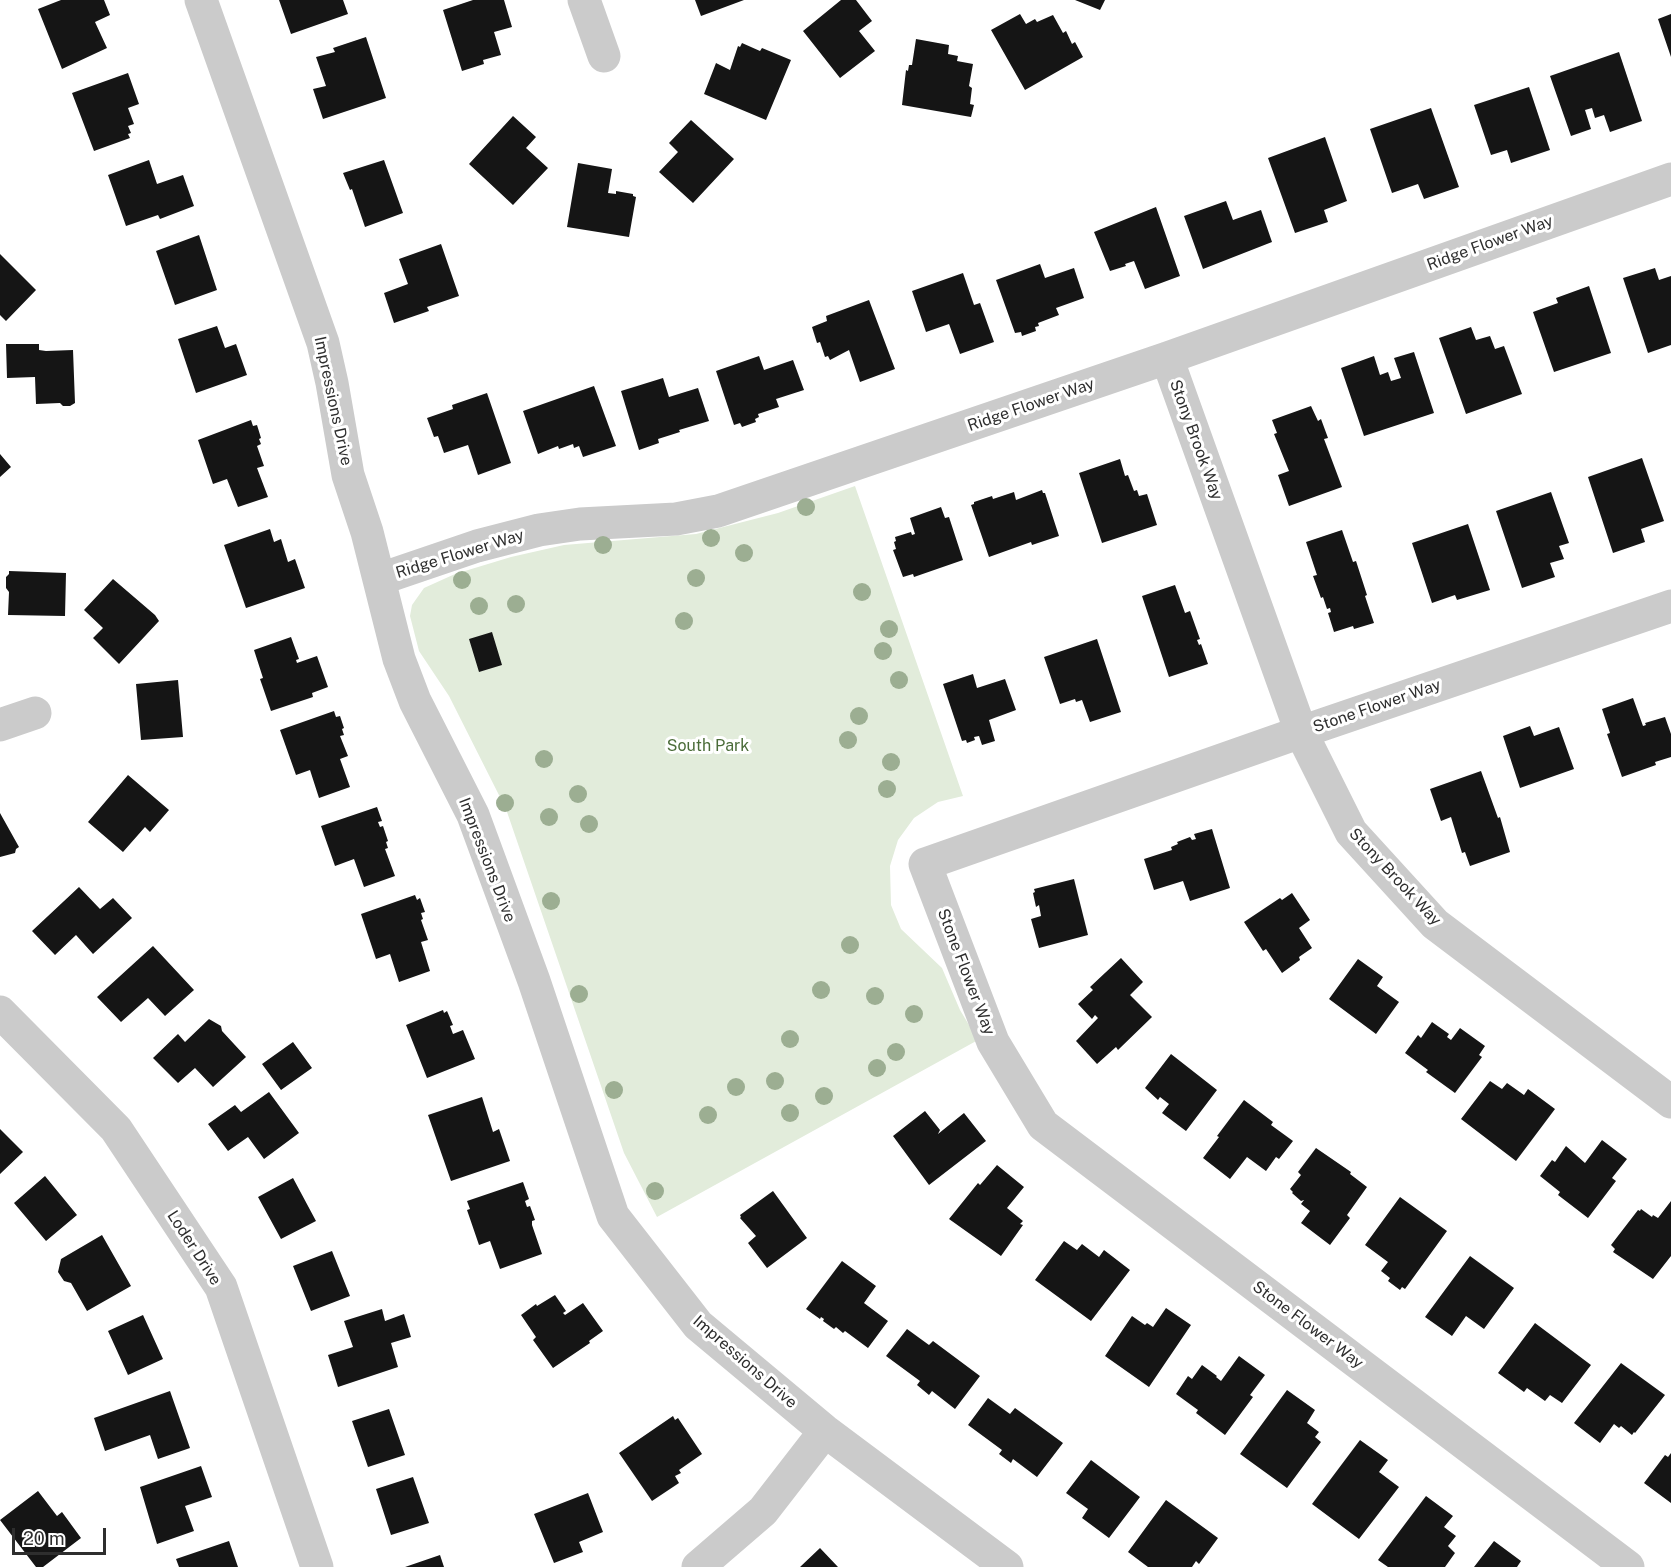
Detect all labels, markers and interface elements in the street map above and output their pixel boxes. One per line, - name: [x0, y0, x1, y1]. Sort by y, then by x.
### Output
- street label: Ridge Flower Way: [1424, 211, 1556, 275]
- street label: Impressions Drive: [310, 335, 356, 467]
- street label: Ridge Flower Way: [965, 374, 1097, 436]
- street label: Stony Brook Way: [1165, 377, 1227, 503]
- street label: Ridge Flower Way: [394, 525, 526, 583]
- street label: Stone Flower Way: [1311, 675, 1443, 737]
- park label: South Park: [667, 736, 749, 756]
- street label: Impressions Drive: [454, 795, 520, 925]
- street label: Stony Brook Way: [1345, 824, 1445, 930]
- street label: Stone Flower Way: [933, 906, 999, 1038]
- street label: Loder Drive: [163, 1207, 225, 1289]
- street label: Stone Flower Way: [1249, 1277, 1367, 1373]
- street label: Impressions Drive: [689, 1312, 801, 1412]
- scale bar: [15, 1516, 110, 1554]
- text: 20 m: [23, 1528, 65, 1549]

